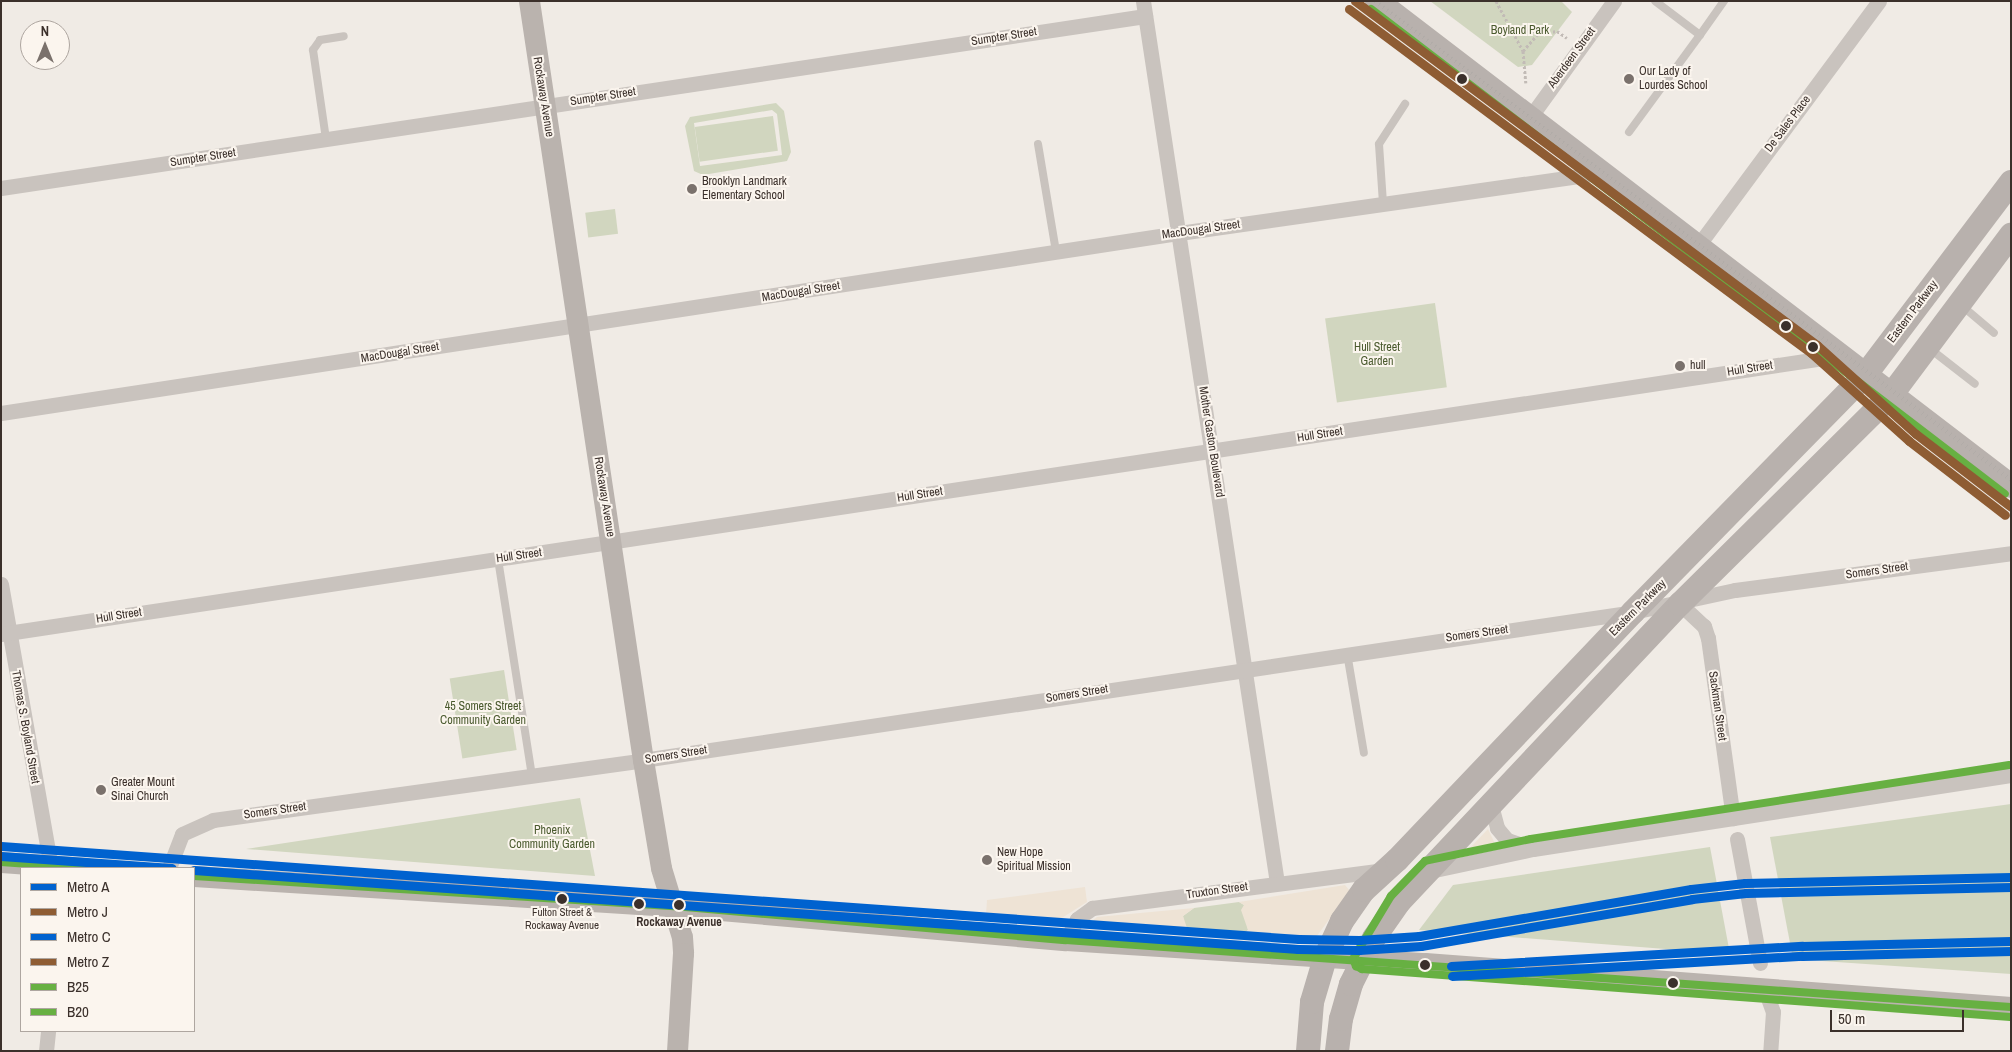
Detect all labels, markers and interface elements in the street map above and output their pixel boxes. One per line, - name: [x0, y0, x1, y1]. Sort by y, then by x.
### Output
- north arrow: [20, 20, 70, 70]
- text: N: [41, 22, 49, 40]
- park label: Boyland Park: [1491, 24, 1549, 38]
- street label: Sumpter Street: [970, 25, 1038, 49]
- street label: Aberdeen Street: [1545, 25, 1599, 91]
- street label: Rockaway Avenue: [530, 56, 556, 138]
- place label: Our Lady of Lourdes School: [1639, 65, 1707, 93]
- marker: Our Lady of Lourdes School: [1623, 73, 1635, 85]
- unlabelled marker: [1457, 74, 1467, 84]
- street label: Sumpter Street: [569, 85, 637, 109]
- street label: De Sales Place: [1762, 93, 1814, 155]
- street label: Sumpter Street: [169, 146, 237, 170]
- place label: Brooklyn Landmark Elementary School: [702, 175, 787, 203]
- marker: Brooklyn Landmark Elementary School: [686, 183, 698, 195]
- street label: MacDougal Street: [1161, 217, 1241, 243]
- street label: Eastern Parkway: [1885, 278, 1941, 346]
- street label: MacDougal Street: [761, 279, 841, 305]
- unlabelled marker: [1781, 321, 1791, 331]
- street label: MacDougal Street: [360, 340, 440, 366]
- park label: Hull Street Garden: [1354, 341, 1400, 369]
- unlabelled marker: [1808, 342, 1818, 352]
- street label: Hull Street: [1726, 358, 1774, 380]
- place label: hull: [1690, 359, 1705, 373]
- marker: hull: [1674, 360, 1686, 372]
- street label: Mother Gaston Boulevard: [1195, 385, 1227, 499]
- street label: Hull Street: [1296, 424, 1344, 446]
- street label: Rockaway Avenue: [591, 456, 617, 538]
- street label: Hull Street: [896, 484, 944, 506]
- street label: Hull Street: [495, 546, 543, 566]
- street label: Somers Street: [1845, 559, 1909, 583]
- street label: Eastern Parkway: [1607, 577, 1669, 639]
- street label: Hull Street: [95, 605, 143, 627]
- street label: Somers Street: [1445, 622, 1509, 646]
- street label: Thomas S. Boyland Street: [8, 669, 42, 785]
- street label: Sackman Street: [1705, 670, 1729, 742]
- street label: Somers Street: [1045, 682, 1109, 706]
- park label: 45 Somers Street Community Garden: [440, 700, 526, 728]
- street label: Somers Street: [644, 743, 708, 767]
- place label: Greater Mount Sinai Church: [111, 776, 174, 804]
- marker: Greater Mount Sinai Church: [95, 784, 107, 796]
- street label: Somers Street: [243, 799, 307, 823]
- park label: Phoenix Community Garden: [509, 824, 595, 852]
- place label: New Hope Spiritual Mission: [997, 846, 1071, 874]
- marker: New Hope Spiritual Mission: [981, 854, 993, 866]
- legend: [20, 867, 195, 1032]
- text: Metro A: [67, 876, 109, 897]
- street label: Truxton Street: [1185, 880, 1249, 902]
- marker: Fulton Street & Rockaway Avenue: [557, 894, 567, 904]
- marker: Rockaway Avenue: [670, 896, 688, 914]
- unlabelled marker: [634, 899, 644, 909]
- text: Metro J: [67, 901, 108, 922]
- place label: Fulton Street & Rockaway Avenue: [525, 906, 599, 932]
- place label: Rockaway Avenue: [636, 916, 722, 930]
- text: Metro C: [67, 926, 111, 947]
- text: Metro Z: [67, 951, 109, 972]
- unlabelled marker: [1420, 960, 1430, 970]
- text: B25: [67, 976, 89, 997]
- unlabelled marker: [1668, 978, 1678, 988]
- scale bar: [1832, 1000, 1966, 1032]
- text: B20: [67, 1001, 89, 1022]
- text: 50 m: [1838, 1008, 1865, 1029]

